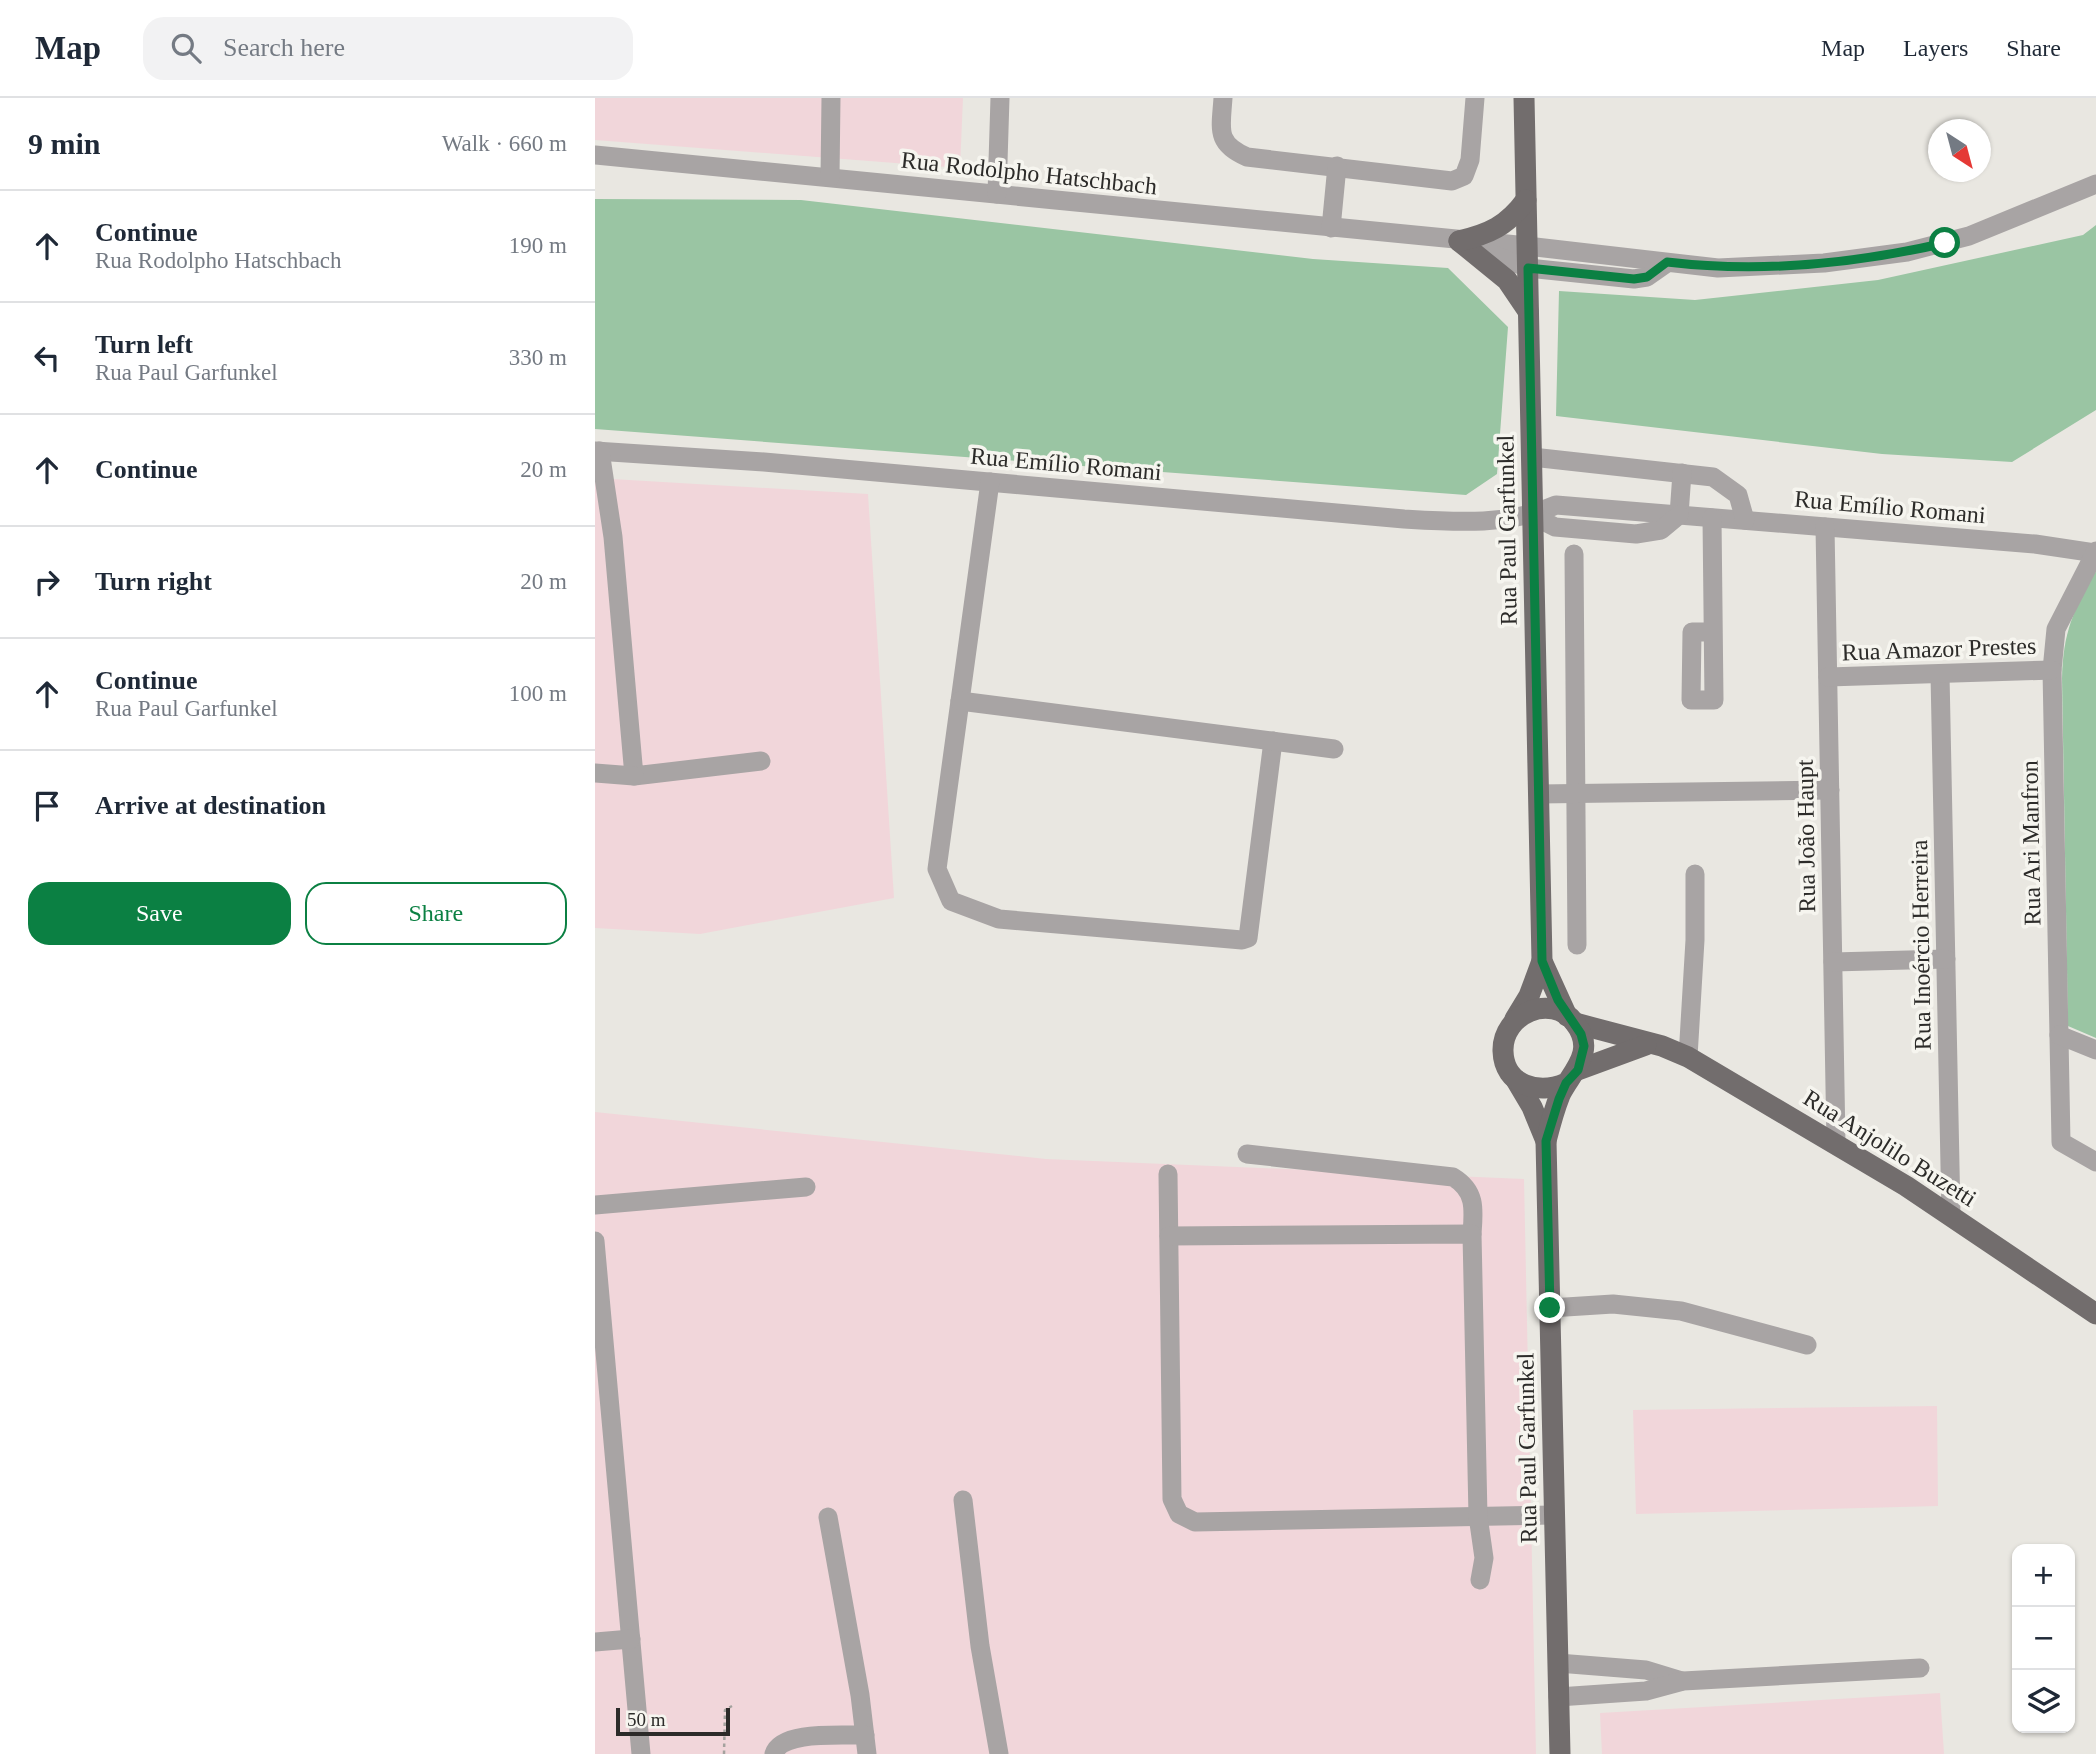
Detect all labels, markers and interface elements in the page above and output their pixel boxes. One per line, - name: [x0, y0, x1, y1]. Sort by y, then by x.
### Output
- search box: [143, 17, 633, 80]
- icon: search: [167, 29, 205, 67]
- text: Map: [35, 30, 101, 66]
- text: Search here: [223, 33, 345, 62]
- text: Map: [1821, 35, 1865, 61]
- text: Layers: [1903, 35, 1968, 61]
- text: Share: [2006, 35, 2061, 61]
- north arrow: [1928, 119, 1991, 182]
- text: 9 min: [28, 127, 101, 160]
- text: Walk · 660 m: [442, 131, 567, 156]
- street label: Rua Rodolpho Hatschbach: [900, 147, 1158, 199]
- text: Continue: [95, 218, 198, 247]
- icon: ahead: [28, 227, 66, 265]
- route start: [1929, 227, 1960, 258]
- text: 190 m: [509, 233, 567, 258]
- text: Rua Rodolpho Hatschbach: [95, 248, 342, 273]
- text: Turn left: [95, 330, 193, 359]
- icon: left: [28, 339, 66, 377]
- text: 330 m: [509, 345, 567, 370]
- text: Rua Paul Garfunkel: [95, 360, 278, 385]
- street label: Rua Paul Garfunkel: [1492, 434, 1522, 626]
- street label: Rua Emílio Romani: [969, 443, 1163, 485]
- icon: ahead: [28, 451, 66, 489]
- text: Continue: [95, 455, 198, 484]
- text: 20 m: [520, 457, 567, 482]
- street label: Rua Emílio Romani: [1793, 486, 1987, 528]
- icon: right: [28, 563, 66, 601]
- text: Turn right: [95, 567, 212, 596]
- text: 20 m: [520, 569, 567, 594]
- street label: Rua Amazor Prestes: [1841, 633, 2037, 665]
- text: Continue: [95, 666, 198, 695]
- icon: ahead: [28, 675, 66, 713]
- text: 100 m: [509, 681, 567, 706]
- text: Rua Paul Garfunkel: [95, 696, 278, 721]
- street label: Rua João Haupt: [1792, 759, 1820, 913]
- street label: Rua Ari Manfron: [2017, 760, 2045, 926]
- icon: arrive: [28, 787, 66, 825]
- text: Arrive at destination: [95, 791, 326, 820]
- street label: Rua Inoércio Herreira: [1906, 839, 1936, 1050]
- button: Save: [28, 882, 291, 945]
- button: Share: [305, 882, 567, 945]
- street label: Rua Anjolilo Buzetti: [1799, 1084, 1981, 1212]
- route end: [1534, 1292, 1565, 1323]
- street label: Rua Paul Garfunkel: [1512, 1352, 1542, 1544]
- map controls: [2012, 1544, 2075, 1733]
- button: +: [2012, 1544, 2075, 1607]
- button: −: [2012, 1607, 2075, 1670]
- button: layers: [2012, 1670, 2075, 1733]
- scale bar: [616, 1705, 730, 1737]
- text: 50 m: [627, 1709, 666, 1730]

